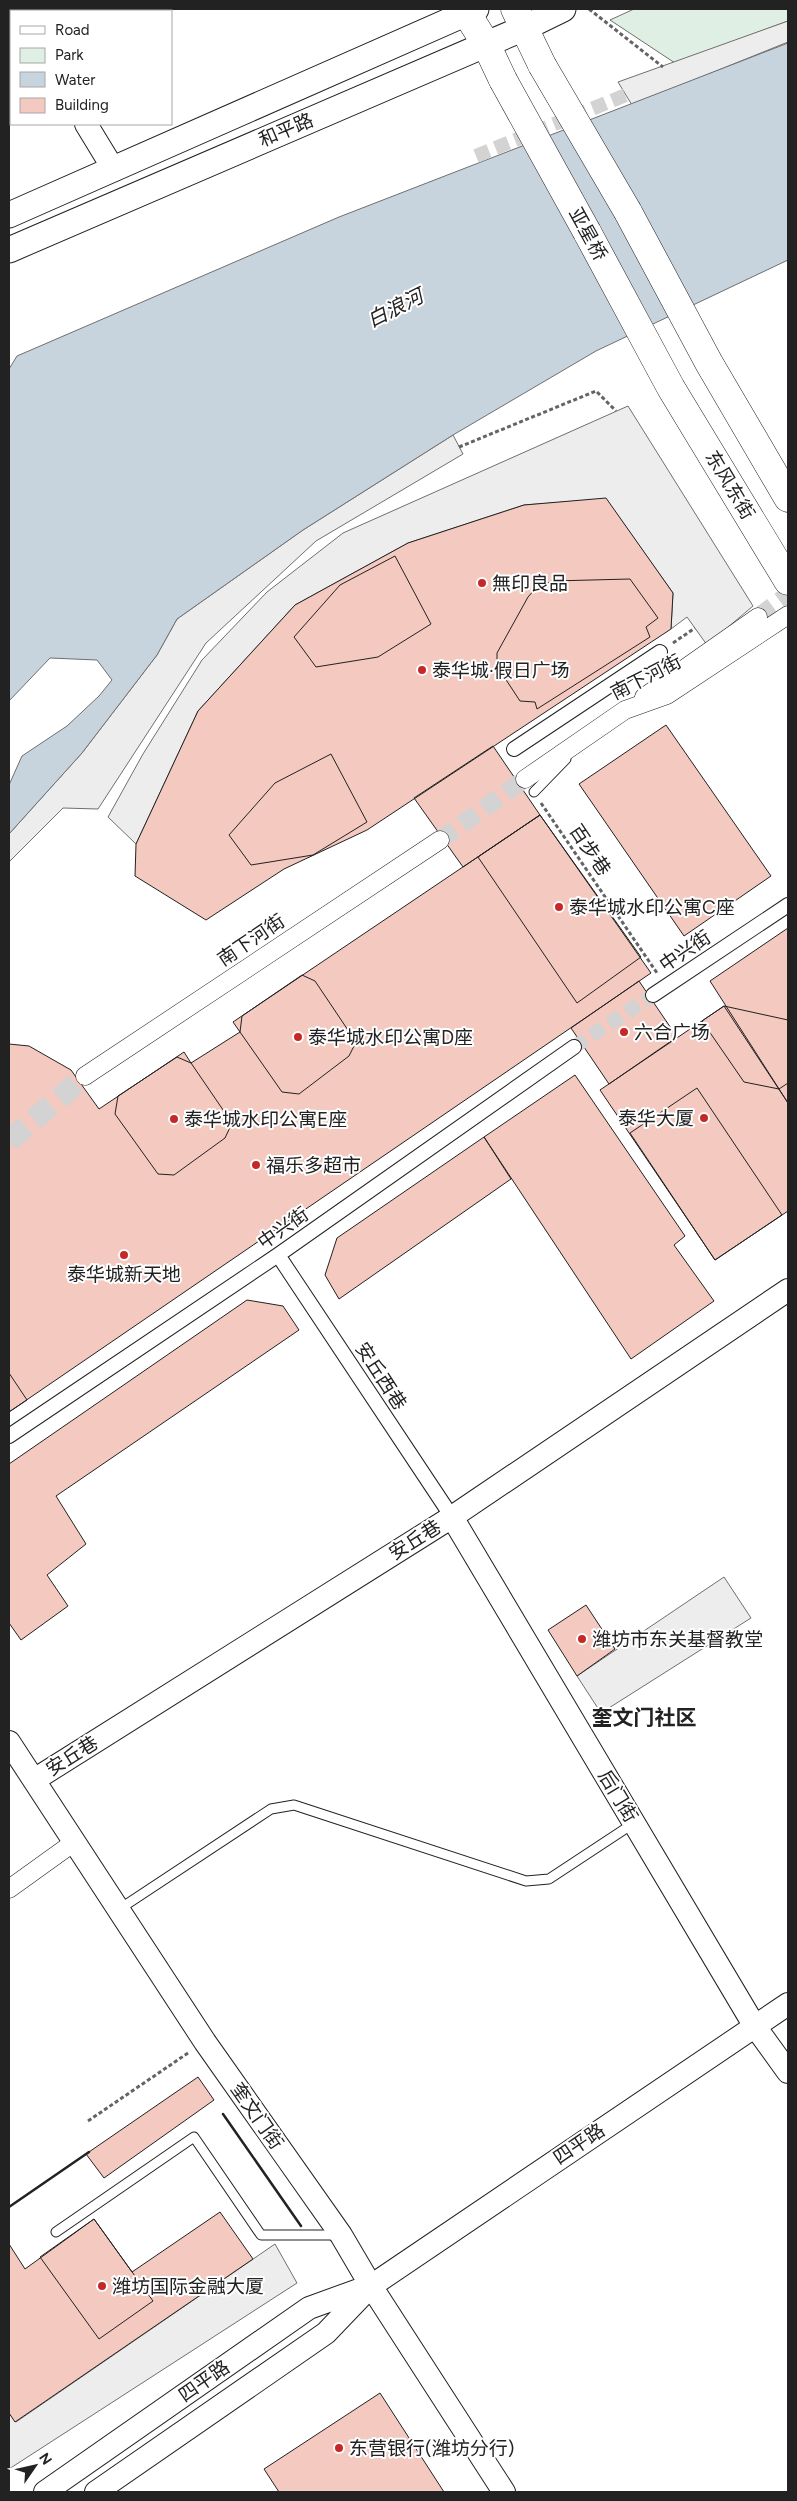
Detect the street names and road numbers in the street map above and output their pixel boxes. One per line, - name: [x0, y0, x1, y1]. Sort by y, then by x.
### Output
- street label: 和平路: [255, 108, 317, 152]
- street label: 亚星桥: [564, 203, 612, 265]
- street label: 东风东街: [701, 446, 759, 524]
- street label: 南下河街: [607, 649, 685, 705]
- street label: 百步巷: [565, 820, 615, 880]
- street label: 南下河街: [213, 909, 289, 971]
- street label: 中兴街: [655, 926, 715, 976]
- street label: 中兴街: [253, 1202, 313, 1254]
- street label: 安丘西巷: [351, 1338, 411, 1414]
- street label: 安丘巷: [385, 1515, 445, 1565]
- street label: 安丘巷: [42, 1731, 102, 1781]
- street label: 后门街: [593, 1766, 643, 1826]
- street label: 奎文门街: [226, 2078, 288, 2154]
- street label: 四平路: [549, 2119, 609, 2169]
- street label: 四平路: [174, 2355, 234, 2407]

